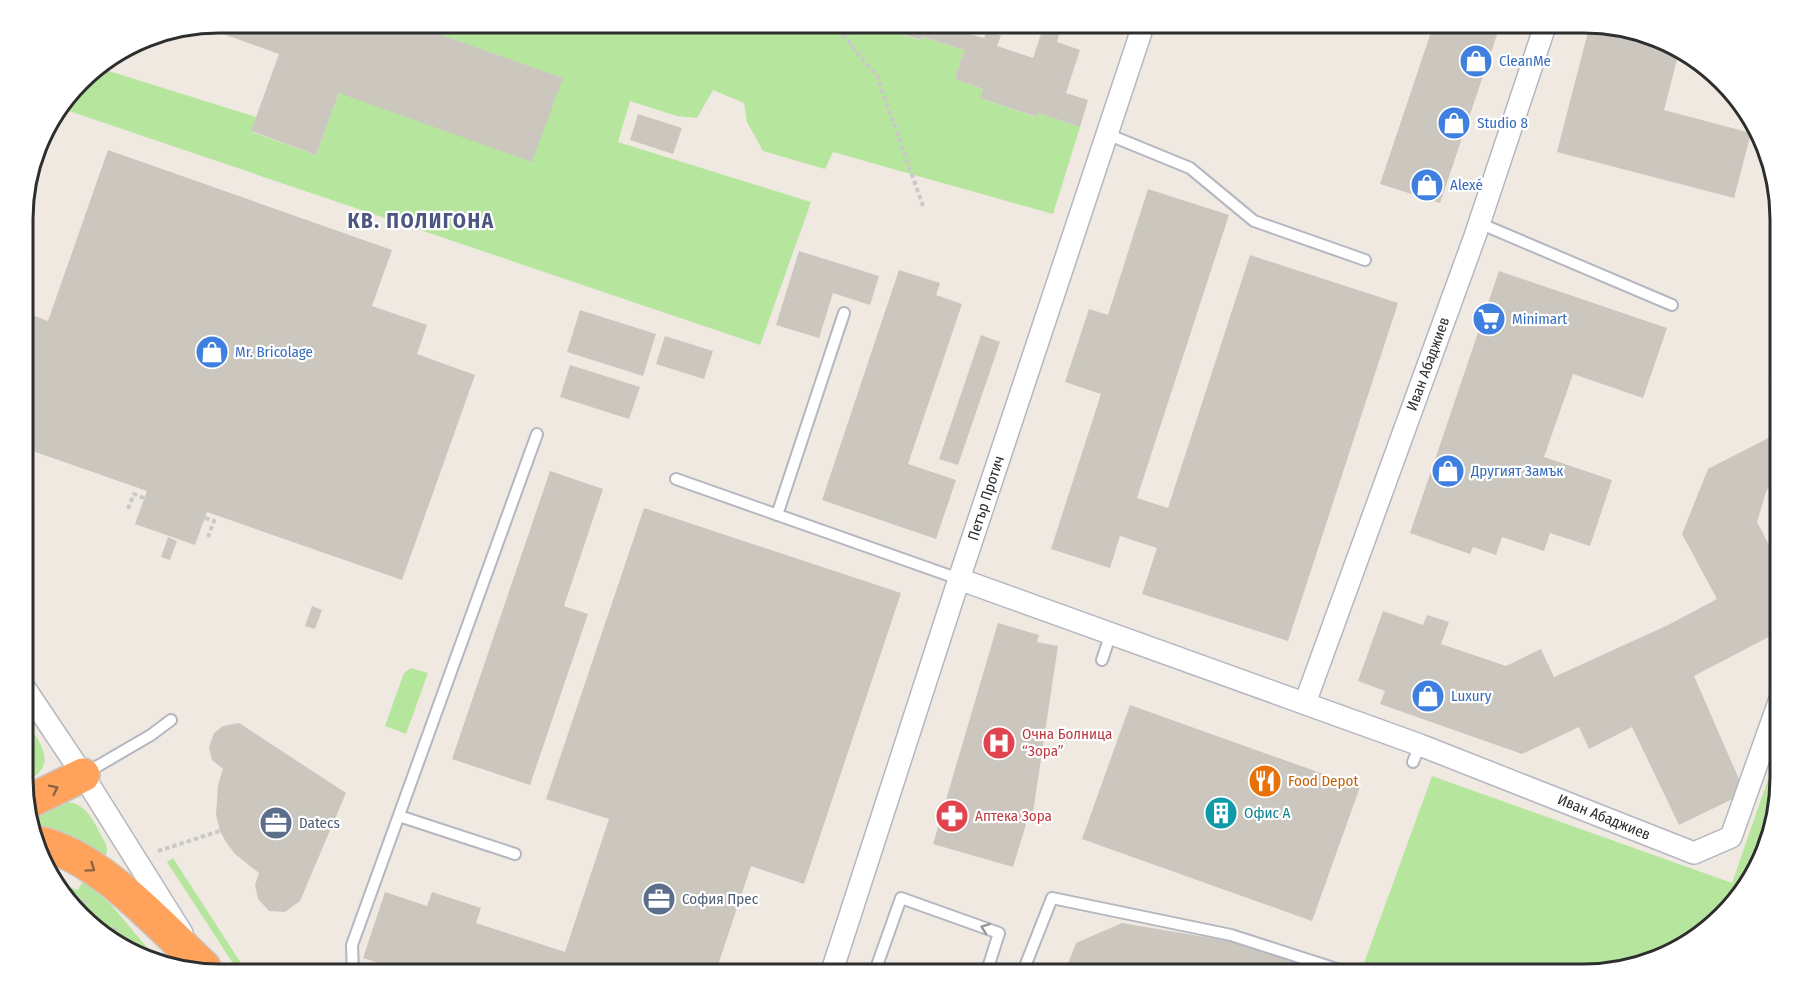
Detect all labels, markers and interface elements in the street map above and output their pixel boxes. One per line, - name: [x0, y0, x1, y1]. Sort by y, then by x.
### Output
- shop icon: CleanMe: [1458, 43, 1494, 79]
- place label: CleanMe: [1499, 52, 1551, 70]
- shop icon: Studio 8: [1436, 105, 1472, 141]
- place label: Studio 8: [1477, 114, 1528, 132]
- shop icon: Alexé: [1409, 167, 1445, 203]
- place label: Alexé: [1450, 176, 1483, 194]
- district label: КВ. ПОЛИГОНА: [347, 208, 495, 234]
- supermarket icon: Minimart: [1471, 301, 1507, 337]
- place label: Minimart: [1512, 310, 1567, 328]
- street label: Иван Абаджиев: [1403, 315, 1453, 413]
- shop icon: Mr. Bricolage: [194, 334, 230, 370]
- place label: Mr. Bricolage: [235, 343, 313, 361]
- street label: Петър Протич: [964, 453, 1008, 543]
- shop icon: Другият Замък: [1430, 453, 1466, 489]
- place label: Другият Замък: [1470, 462, 1563, 480]
- shop icon: Luxury: [1410, 678, 1446, 714]
- place label: Luxury: [1451, 687, 1492, 705]
- hospital icon: Очна Болница “Зора”: [981, 725, 1017, 761]
- place label: Очна Болница “Зора”: [1022, 725, 1112, 760]
- restaurant icon: Food Depot: [1247, 763, 1283, 799]
- place label: Food Depot: [1288, 772, 1358, 790]
- one-way arrow: [47, 785, 58, 797]
- street label: Иван Абаджиев: [1555, 790, 1653, 844]
- building icon: Офис А: [1203, 795, 1239, 831]
- pharmacy icon: Аптека Зора: [934, 798, 970, 834]
- place label: Офис А: [1244, 804, 1290, 822]
- office icon: Datecs: [258, 805, 294, 841]
- place label: Аптека Зора: [975, 807, 1052, 825]
- place label: Datecs: [299, 814, 340, 832]
- one-way arrow: [85, 861, 96, 872]
- office icon: София Прес: [641, 881, 677, 917]
- place label: София Прес: [682, 890, 759, 908]
- one-way arrow: [980, 922, 991, 935]

